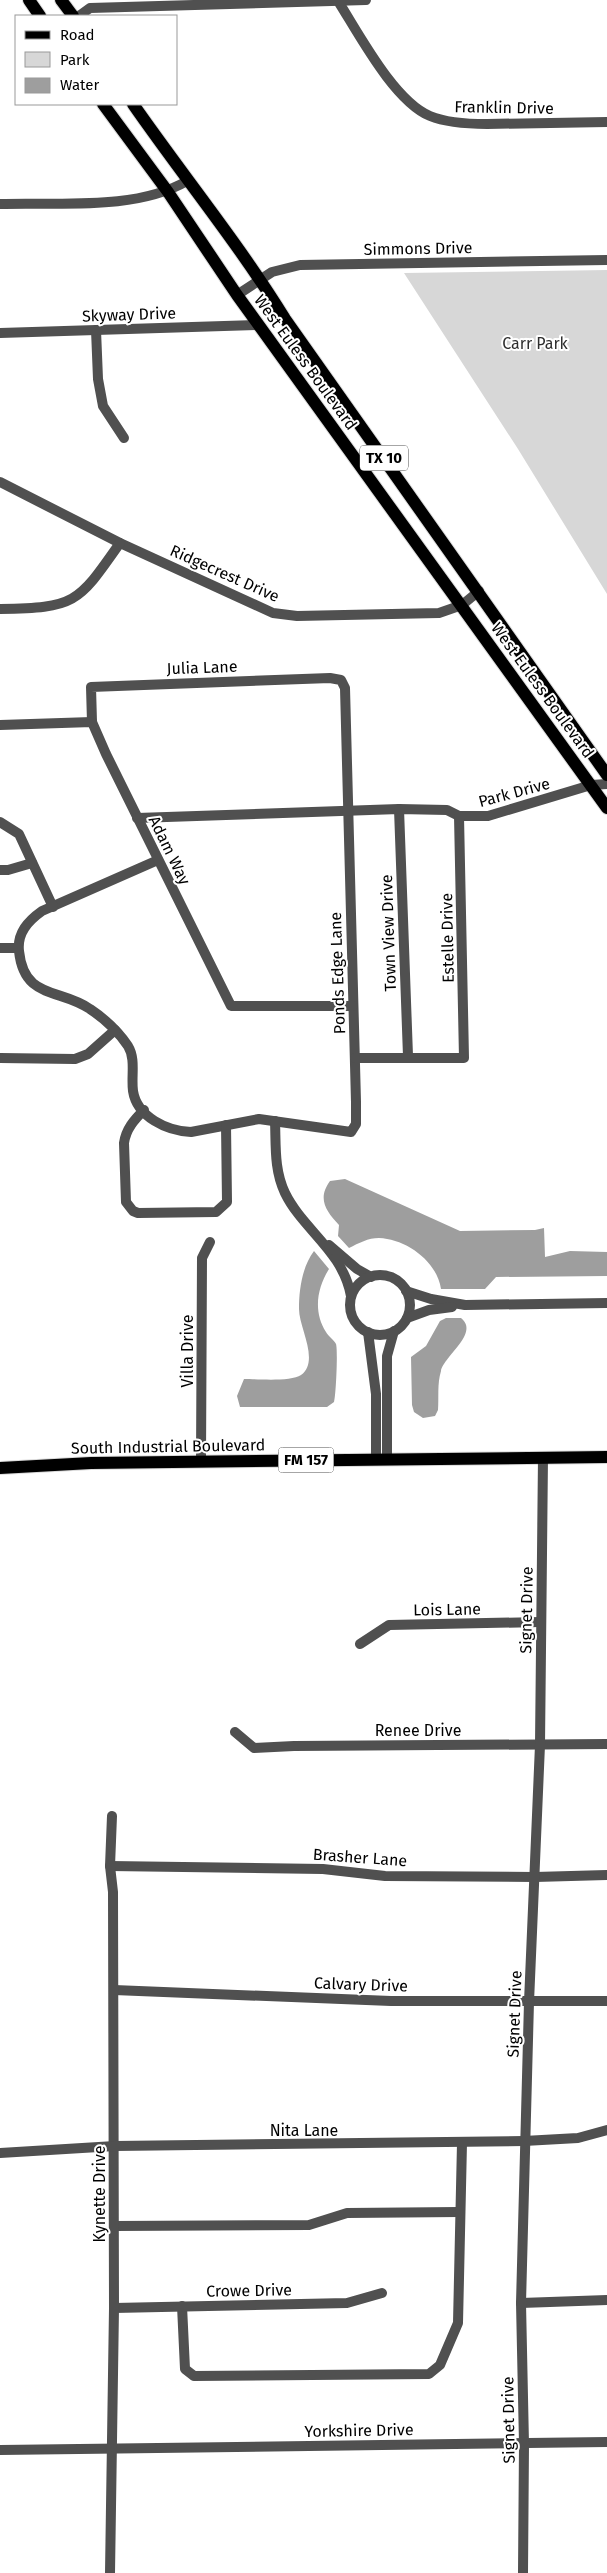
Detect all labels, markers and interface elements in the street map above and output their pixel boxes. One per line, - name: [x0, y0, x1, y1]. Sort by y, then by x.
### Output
- legend: [15, 15, 178, 105]
- text: Road: [60, 26, 95, 44]
- text: Park: [60, 51, 90, 69]
- text: Water: [60, 76, 99, 94]
- street label: Franklin Drive: [454, 97, 554, 118]
- street label: Simmons Drive: [364, 238, 472, 259]
- street label: West Euless Boulevard: [250, 291, 361, 434]
- street label: Skyway Drive: [82, 303, 176, 326]
- park label: Carr Park: [502, 334, 569, 353]
- road number: TX 10: [360, 446, 408, 470]
- street label: Ridgecrest Drive: [167, 541, 282, 606]
- street label: West Euless Boulevard: [487, 619, 598, 762]
- street label: Julia Lane: [166, 657, 238, 678]
- street label: Park Drive: [476, 774, 552, 811]
- street label: Adam Way: [145, 813, 194, 888]
- street label: Town View Drive: [377, 874, 400, 992]
- street label: Estelle Drive: [437, 893, 458, 983]
- street label: Ponds Edge Lane: [326, 912, 349, 1034]
- street label: Villa Drive: [178, 1314, 197, 1388]
- street label: South Industrial Boulevard: [71, 1435, 265, 1458]
- road number: FM 157: [278, 1448, 334, 1472]
- street label: Signet Drive: [516, 1566, 537, 1654]
- street label: Lois Lane: [413, 1599, 481, 1620]
- street label: Renee Drive: [375, 1721, 461, 1740]
- street label: Brasher Lane: [312, 1845, 408, 1870]
- street label: Signet Drive: [503, 1970, 526, 2058]
- street label: Calvary Drive: [314, 1973, 408, 1996]
- street label: Nita Lane: [270, 2121, 338, 2140]
- street label: Kynette Drive: [90, 2145, 109, 2243]
- street label: Crowe Drive: [206, 2280, 292, 2301]
- street label: Signet Drive: [498, 2376, 519, 2464]
- street label: Yorkshire Drive: [304, 2420, 414, 2441]

